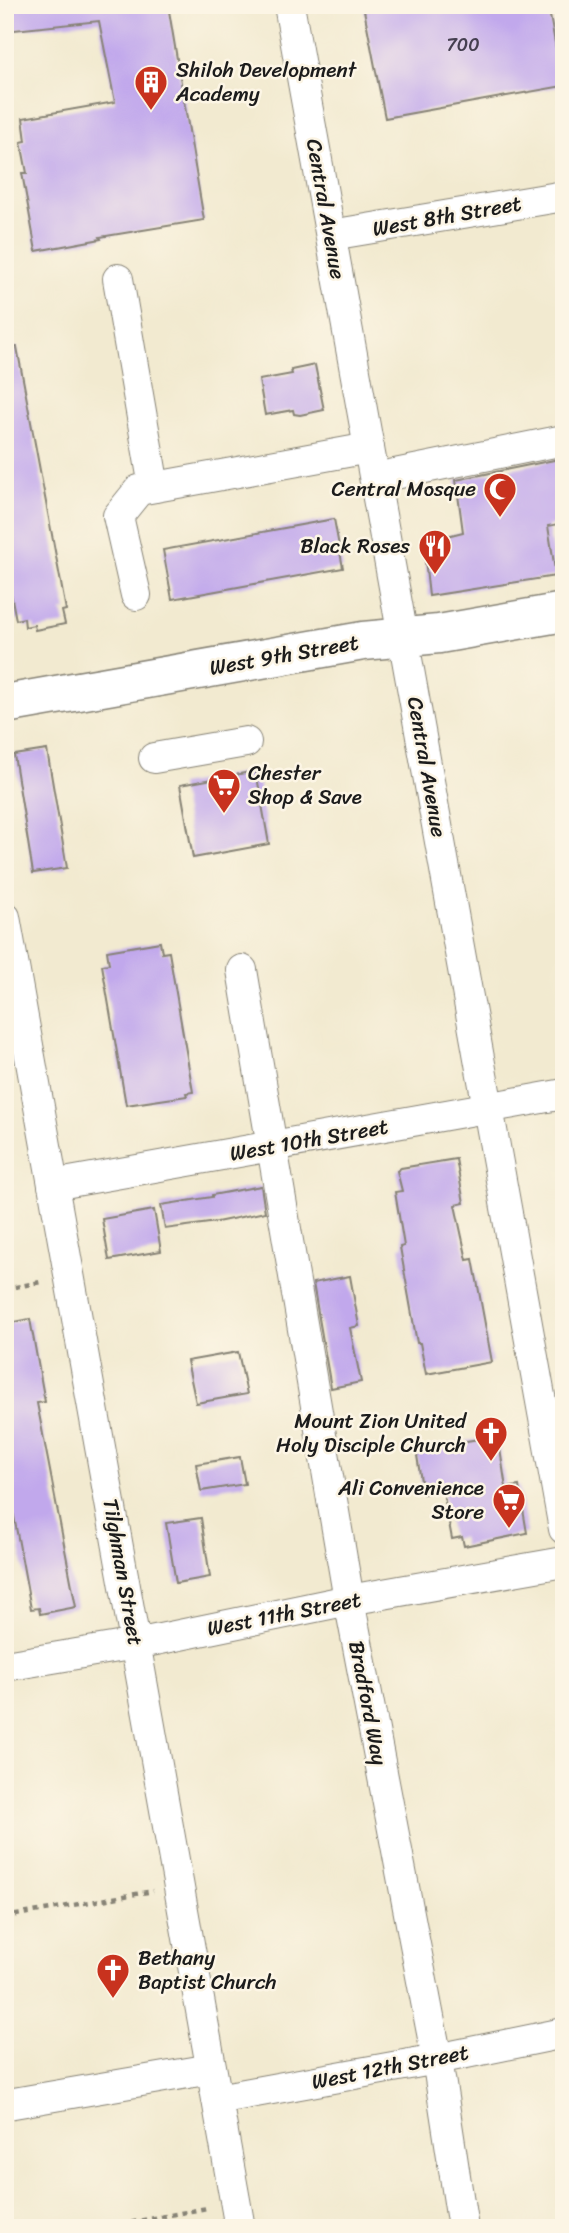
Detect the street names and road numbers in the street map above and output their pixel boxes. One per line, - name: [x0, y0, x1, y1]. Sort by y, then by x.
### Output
- street label: Central Avenue: [295, 136, 357, 282]
- street label: West 8th Street: [370, 184, 524, 248]
- street label: West 9th Street: [206, 623, 362, 687]
- street label: Central Avenue: [396, 694, 458, 840]
- street label: West 10th Street: [227, 1107, 391, 1173]
- street label: Tilghman Street: [91, 1495, 155, 1649]
- street label: West 11th Street: [204, 1580, 364, 1648]
- street label: Bradford Way: [337, 1638, 399, 1769]
- street label: West 12th Street: [308, 2033, 472, 2101]

